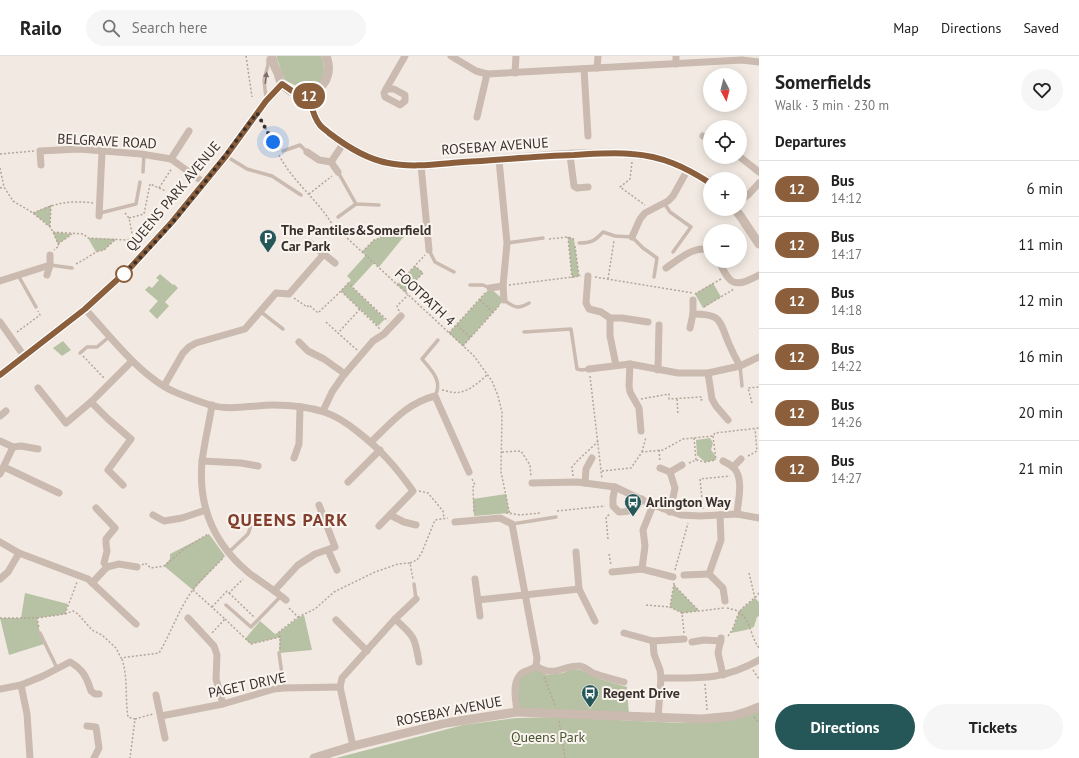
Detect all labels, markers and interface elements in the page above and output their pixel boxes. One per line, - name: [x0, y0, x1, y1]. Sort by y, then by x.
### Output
- search box: [86, 10, 366, 46]
- text: Railo: [20, 16, 62, 40]
- icon: search: [100, 17, 122, 39]
- text: Search here: [132, 18, 207, 37]
- text: Map: [893, 19, 919, 37]
- text: Directions: [941, 19, 1001, 37]
- text: Saved: [1023, 19, 1059, 37]
- north arrow: [703, 68, 747, 112]
- map controls: [703, 68, 747, 268]
- button: heart: [1021, 69, 1063, 111]
- text: Somerfields: [775, 70, 871, 94]
- one-way arrow: [262, 72, 269, 84]
- line badge: 12: [291, 83, 327, 109]
- text: 12: [301, 87, 317, 105]
- text: Walk · 3 min · 230 m: [775, 97, 889, 114]
- button: locate: [703, 120, 747, 164]
- street label: BELGRAVE ROAD: [57, 129, 157, 153]
- your location: [263, 132, 283, 152]
- text: Departures: [775, 132, 846, 151]
- street label: ROSEBAY AVENUE: [441, 133, 549, 159]
- street label: QUEENS PARK AVENUE: [122, 137, 224, 255]
- text: Bus: [831, 171, 854, 190]
- button: +: [703, 172, 747, 216]
- text: 6 min: [1026, 179, 1063, 198]
- text: 12: [789, 180, 805, 198]
- text: 14:12: [831, 190, 862, 207]
- place label: The Pantiles&Somerfield Car Park: [281, 221, 431, 255]
- button: −: [703, 224, 747, 268]
- text: Bus: [831, 227, 854, 246]
- parking icon: The Pantiles&Somerfield Car Park: [258, 228, 278, 253]
- text: 11 min: [1018, 235, 1063, 254]
- text: 12: [789, 236, 805, 254]
- text: 14:17: [831, 246, 862, 263]
- street label: FOOTPATH 4: [391, 264, 459, 330]
- unlabelled marker: [115, 265, 133, 283]
- text: Bus: [831, 283, 854, 302]
- text: 12 min: [1018, 291, 1063, 310]
- text: 12: [789, 292, 805, 310]
- text: 14:18: [831, 302, 862, 319]
- text: Bus: [831, 339, 854, 358]
- text: 16 min: [1018, 347, 1063, 366]
- text: 12: [789, 348, 805, 366]
- text: 14:22: [831, 358, 862, 375]
- text: Bus: [831, 395, 854, 414]
- text: 20 min: [1018, 403, 1063, 422]
- text: 12: [789, 404, 805, 422]
- text: 14:26: [831, 414, 862, 431]
- text: Bus: [831, 451, 854, 470]
- text: 21 min: [1018, 459, 1063, 478]
- text: 12: [789, 460, 805, 478]
- text: 14:27: [831, 470, 862, 487]
- bus stop icon: Arlington Way: [623, 492, 643, 517]
- place label: Arlington Way: [646, 493, 731, 511]
- district label: QUEENS PARK: [228, 508, 348, 531]
- street label: PAGET DRIVE: [207, 668, 287, 702]
- bus stop icon: Regent Drive: [580, 683, 600, 708]
- place label: Regent Drive: [603, 684, 680, 702]
- street label: ROSEBAY AVENUE: [395, 692, 503, 730]
- button: Directions: [775, 704, 915, 750]
- button: Tickets: [923, 704, 1063, 750]
- park label: Queens Park: [511, 728, 585, 746]

